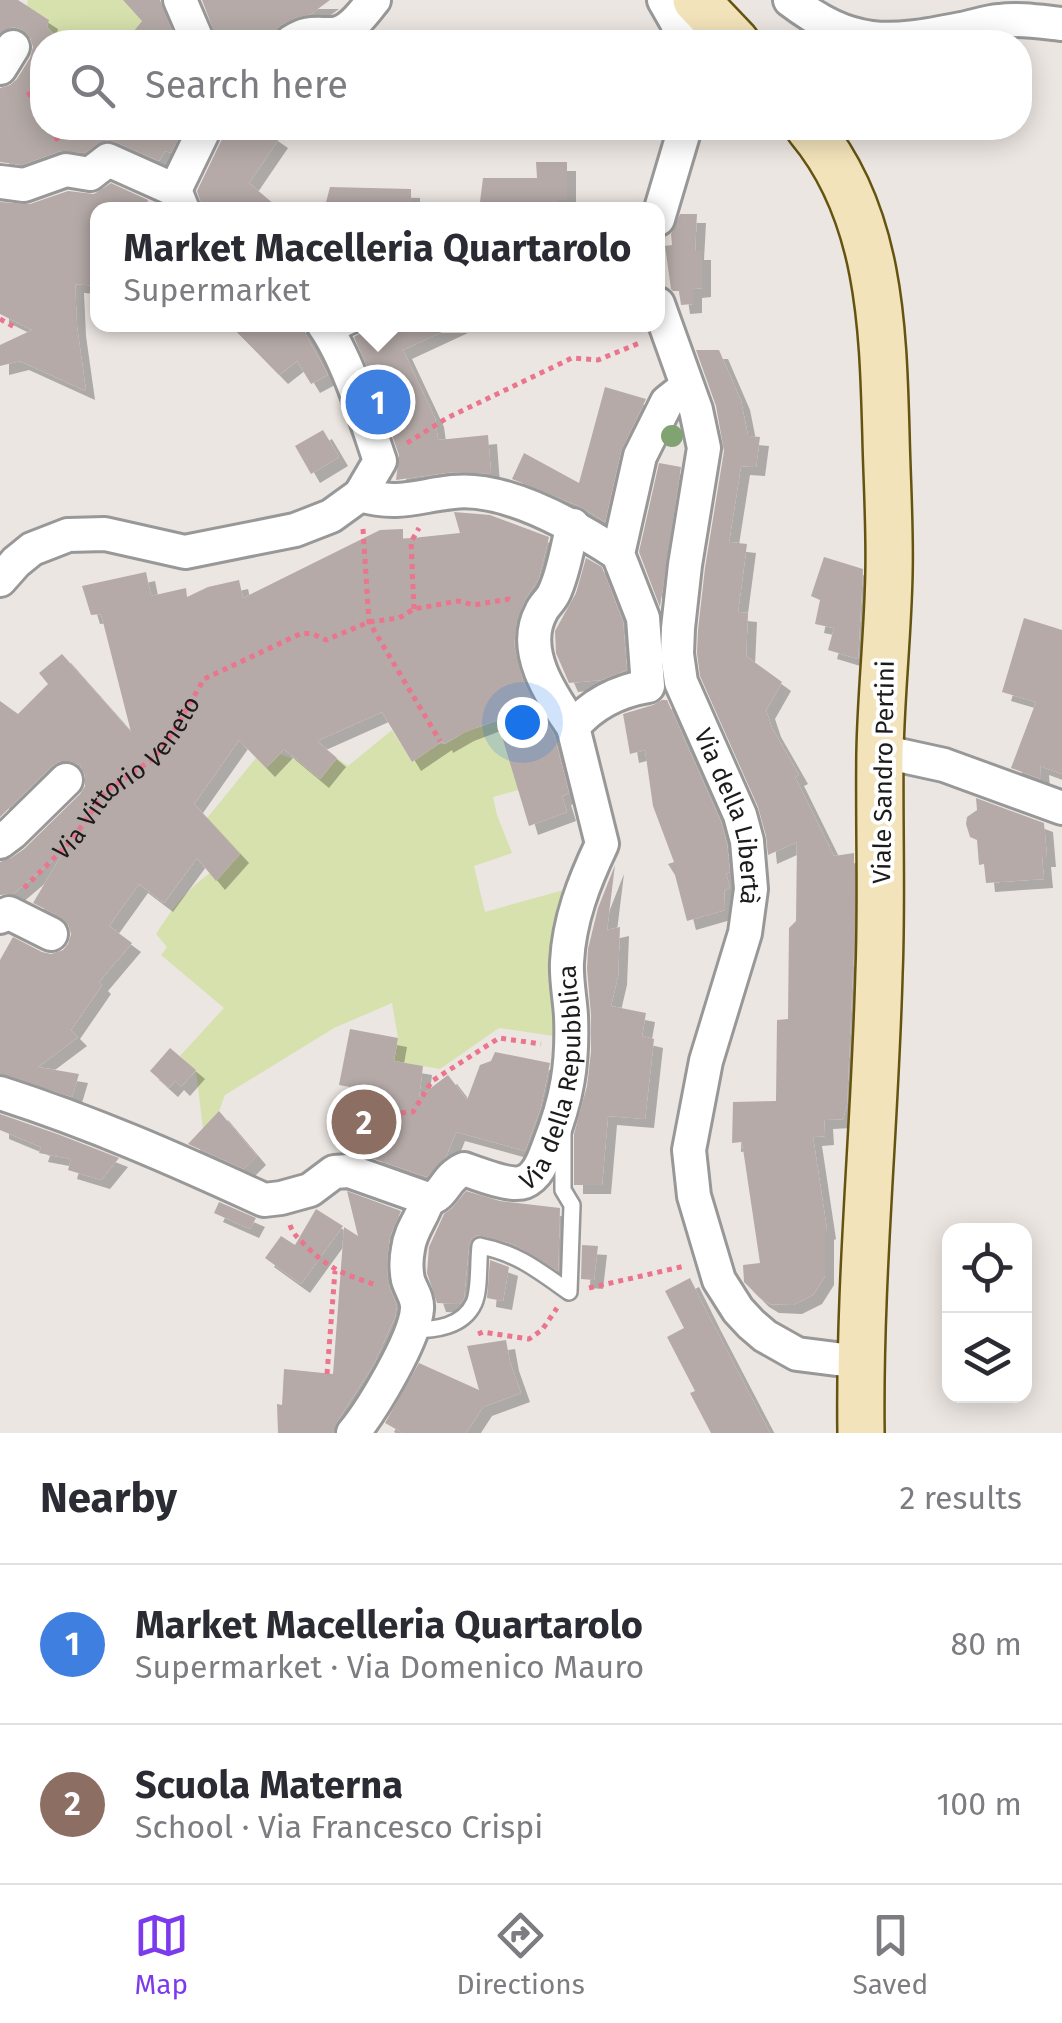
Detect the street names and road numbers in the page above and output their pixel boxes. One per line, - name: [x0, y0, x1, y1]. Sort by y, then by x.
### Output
- street label: Viale Sandro Pertini: [867, 660, 901, 884]
- street label: Via Vittorio Veneto: [47, 691, 207, 866]
- street label: Via della Libertà: [687, 724, 765, 907]
- street label: Via della Repubblica: [515, 964, 587, 1197]

